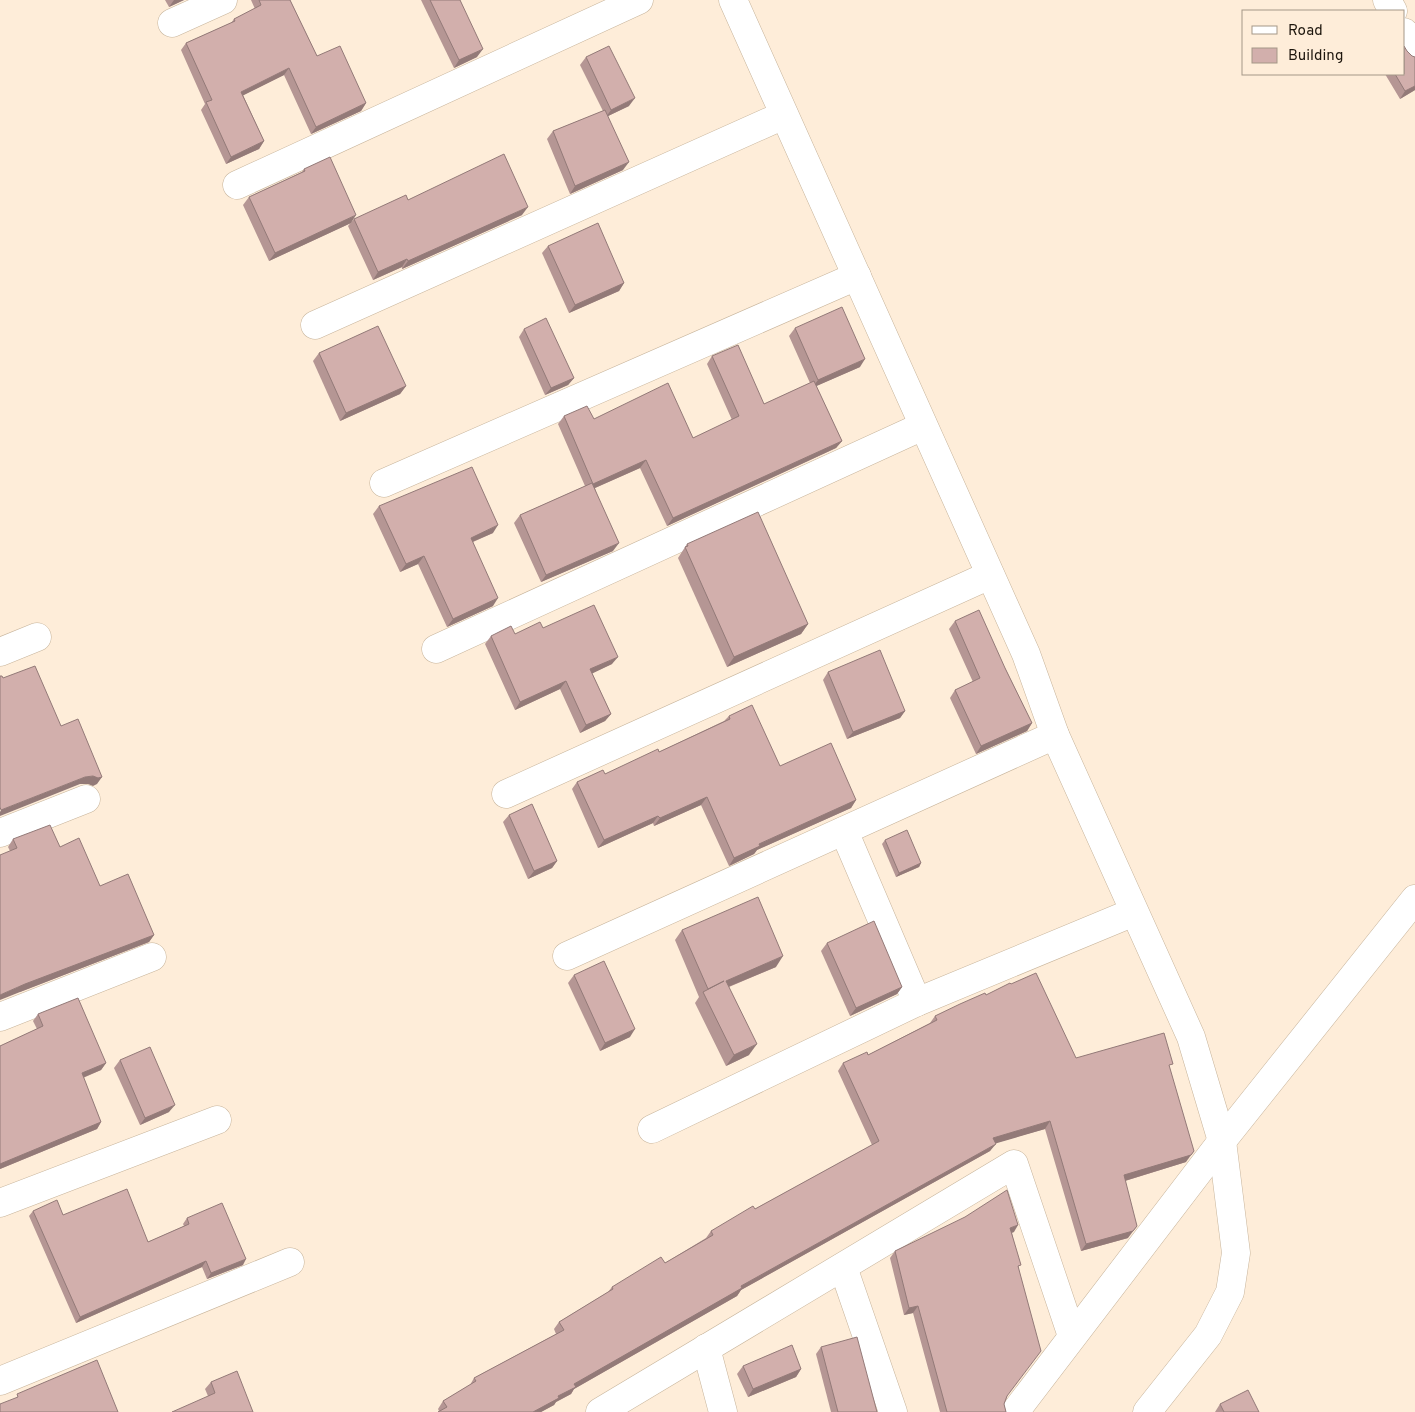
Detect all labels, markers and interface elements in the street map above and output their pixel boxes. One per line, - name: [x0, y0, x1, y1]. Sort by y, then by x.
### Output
- legend: [1242, 10, 1405, 75]
- text: Road: [1288, 22, 1323, 41]
- text: Building: [1288, 47, 1343, 66]

